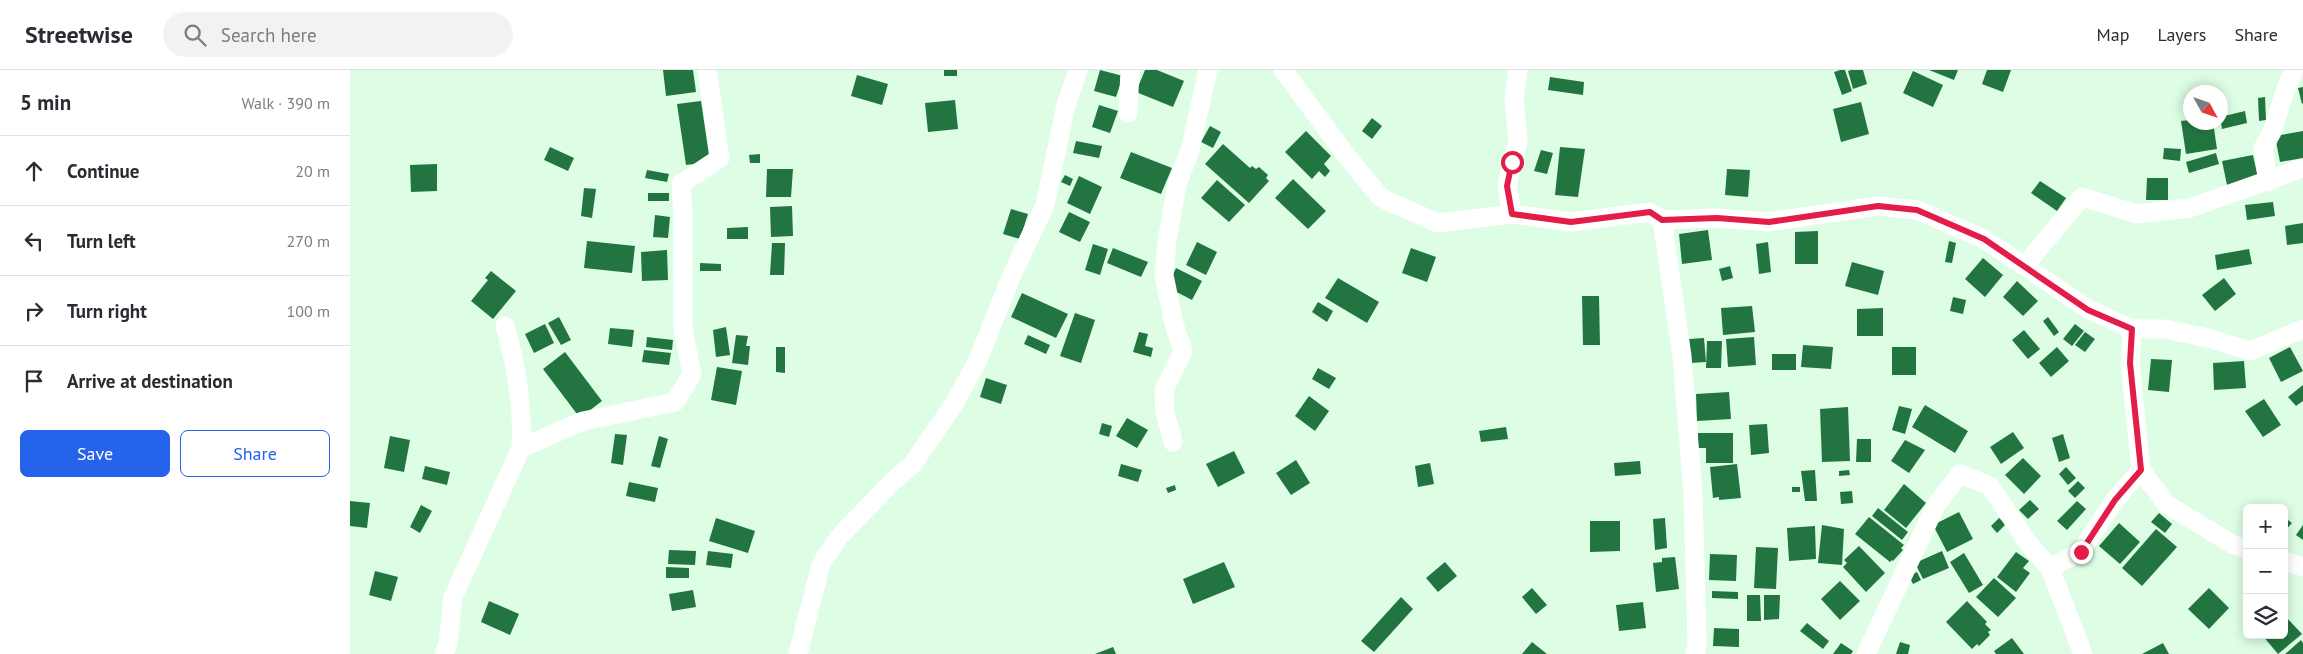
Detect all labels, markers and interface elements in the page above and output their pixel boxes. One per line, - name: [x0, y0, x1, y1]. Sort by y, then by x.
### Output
- search box: [163, 12, 513, 57]
- text: Streetwise: [25, 19, 133, 50]
- icon: search: [181, 21, 209, 49]
- text: Search here: [221, 23, 317, 47]
- text: Map: [2097, 23, 2129, 46]
- text: Layers: [2157, 23, 2206, 46]
- text: Share: [2234, 23, 2278, 46]
- north arrow: [2183, 85, 2228, 130]
- text: 5 min: [20, 89, 71, 116]
- text: Walk · 390 m: [241, 93, 330, 113]
- route start: [1501, 151, 1524, 174]
- icon: ahead: [20, 157, 48, 185]
- text: Continue: [67, 159, 139, 183]
- text: 20 m: [295, 161, 330, 181]
- icon: left: [20, 227, 48, 255]
- text: Turn left: [67, 229, 136, 253]
- text: 270 m: [287, 231, 330, 251]
- icon: right: [20, 297, 48, 325]
- text: Turn right: [67, 299, 147, 323]
- text: 100 m: [287, 301, 330, 321]
- icon: arrive: [20, 367, 48, 395]
- text: Arrive at destination: [67, 369, 233, 393]
- button: Save: [20, 430, 170, 477]
- button: Share: [180, 430, 330, 477]
- map controls: [2243, 504, 2288, 639]
- button: +: [2243, 504, 2288, 549]
- route end: [2070, 541, 2093, 564]
- button: −: [2243, 549, 2288, 594]
- button: layers: [2243, 594, 2288, 639]

